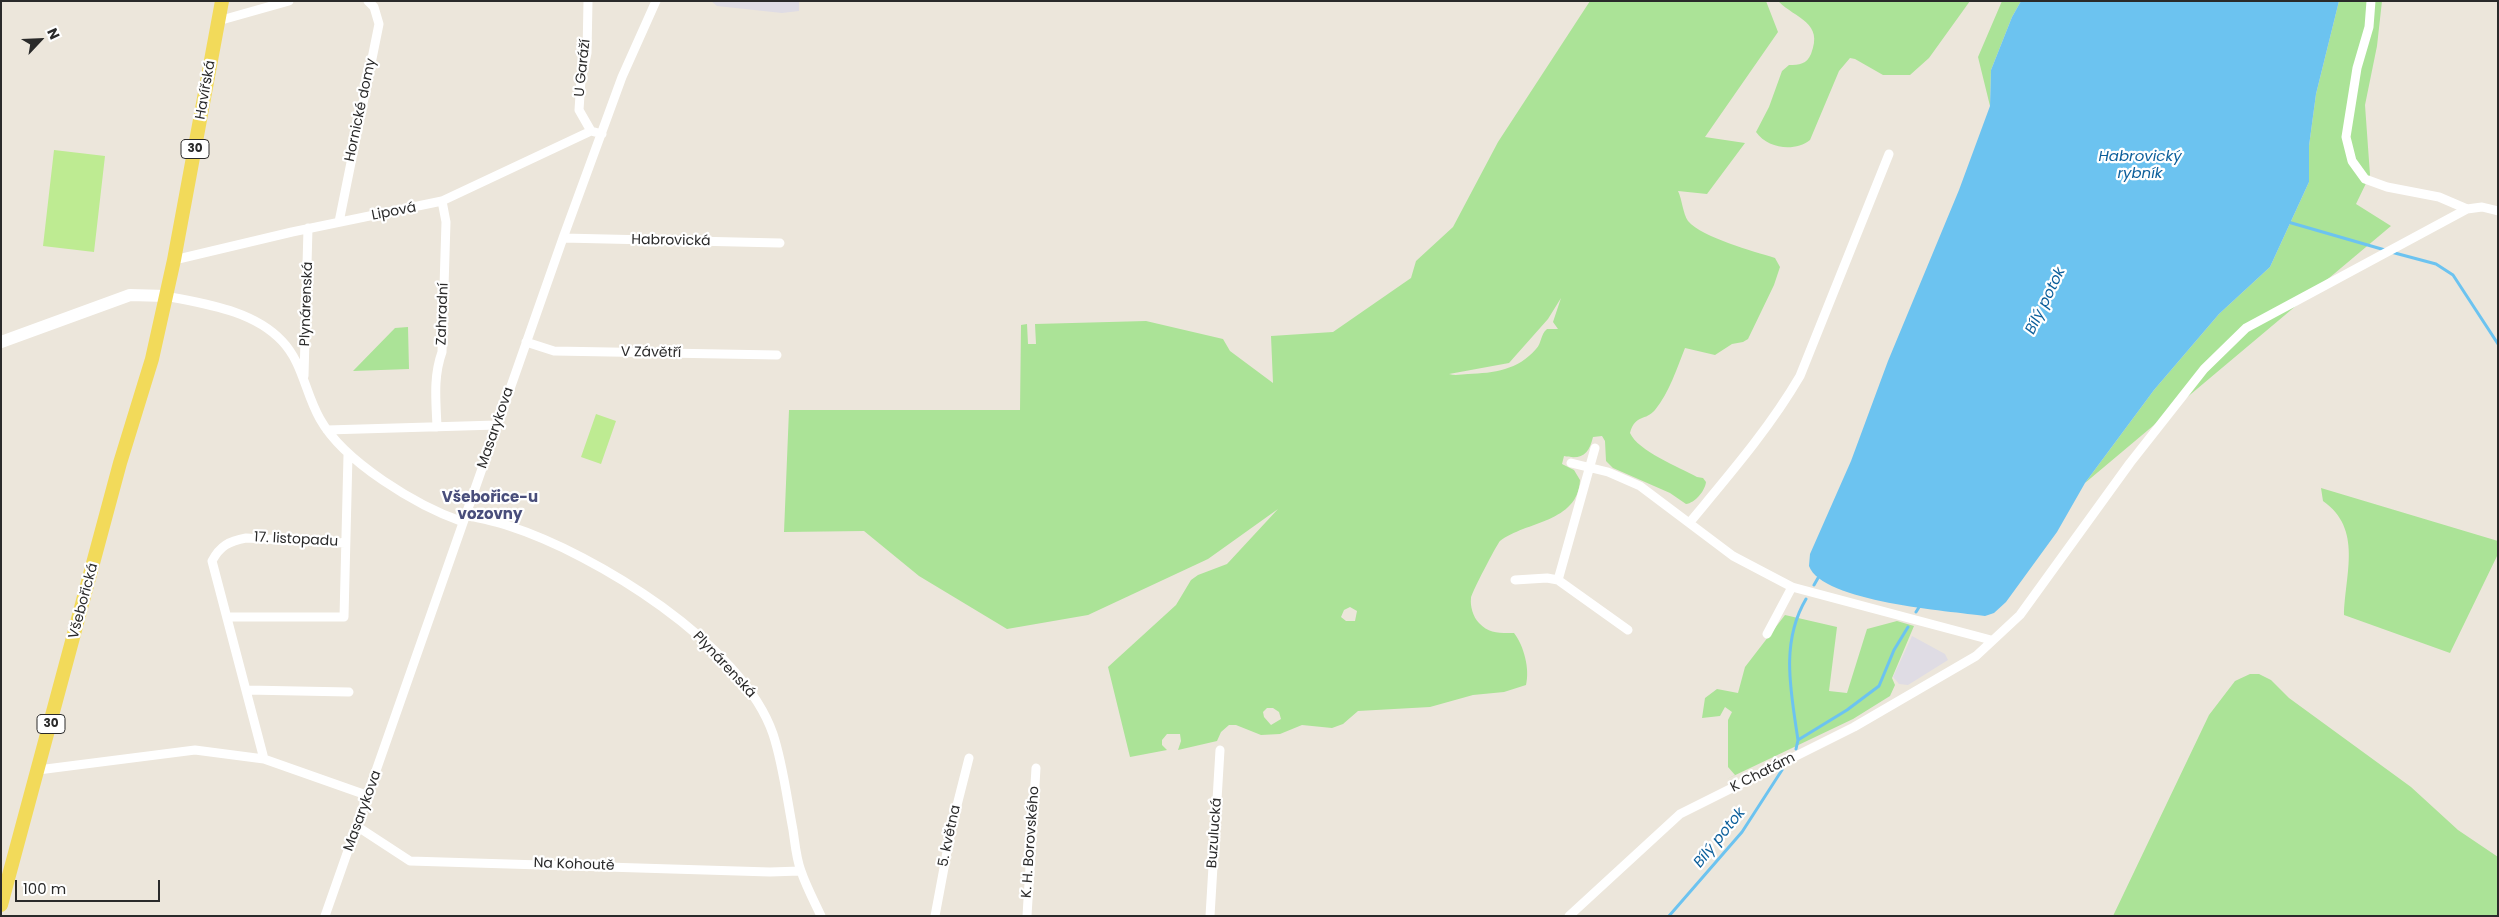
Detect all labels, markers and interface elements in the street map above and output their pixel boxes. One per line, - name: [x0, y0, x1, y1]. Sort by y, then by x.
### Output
- north arrow: [15, 15, 65, 65]
- text: N: [42, 25, 65, 43]
- street label: U Garáží: [572, 38, 594, 98]
- street label: Hornické domy: [342, 57, 380, 163]
- street label: Havířská: [193, 59, 219, 121]
- road number: 30: [181, 140, 209, 158]
- water label: Habrovický rybník: [2098, 148, 2182, 183]
- street label: Lipová: [370, 199, 418, 225]
- street label: Habrovická: [631, 232, 711, 250]
- street label: Plynárenská: [297, 261, 317, 347]
- water label: Bílý potok: [2022, 265, 2070, 337]
- street label: Zahradní: [434, 282, 452, 346]
- street label: V Závětří: [621, 344, 681, 362]
- street label: Masarykova: [474, 385, 518, 471]
- district label: Všebořice-u vozovny: [442, 489, 538, 524]
- street label: 17. listopadu: [253, 529, 339, 551]
- street label: Všebořická: [66, 561, 102, 641]
- street label: Plynárenská: [689, 628, 759, 702]
- road number: 30: [37, 714, 65, 734]
- street label: K Chatám: [1728, 750, 1798, 796]
- street label: Masarykova: [341, 768, 385, 854]
- street label: K. H. Borovského: [1019, 785, 1043, 899]
- street label: Buzulucká: [1204, 797, 1226, 869]
- street label: 5. května: [935, 804, 965, 868]
- water label: Bílý potok: [1690, 804, 1750, 872]
- street label: Na Kohoutě: [533, 855, 615, 875]
- scale bar: [18, 870, 162, 902]
- text: 100 m: [23, 878, 66, 899]

